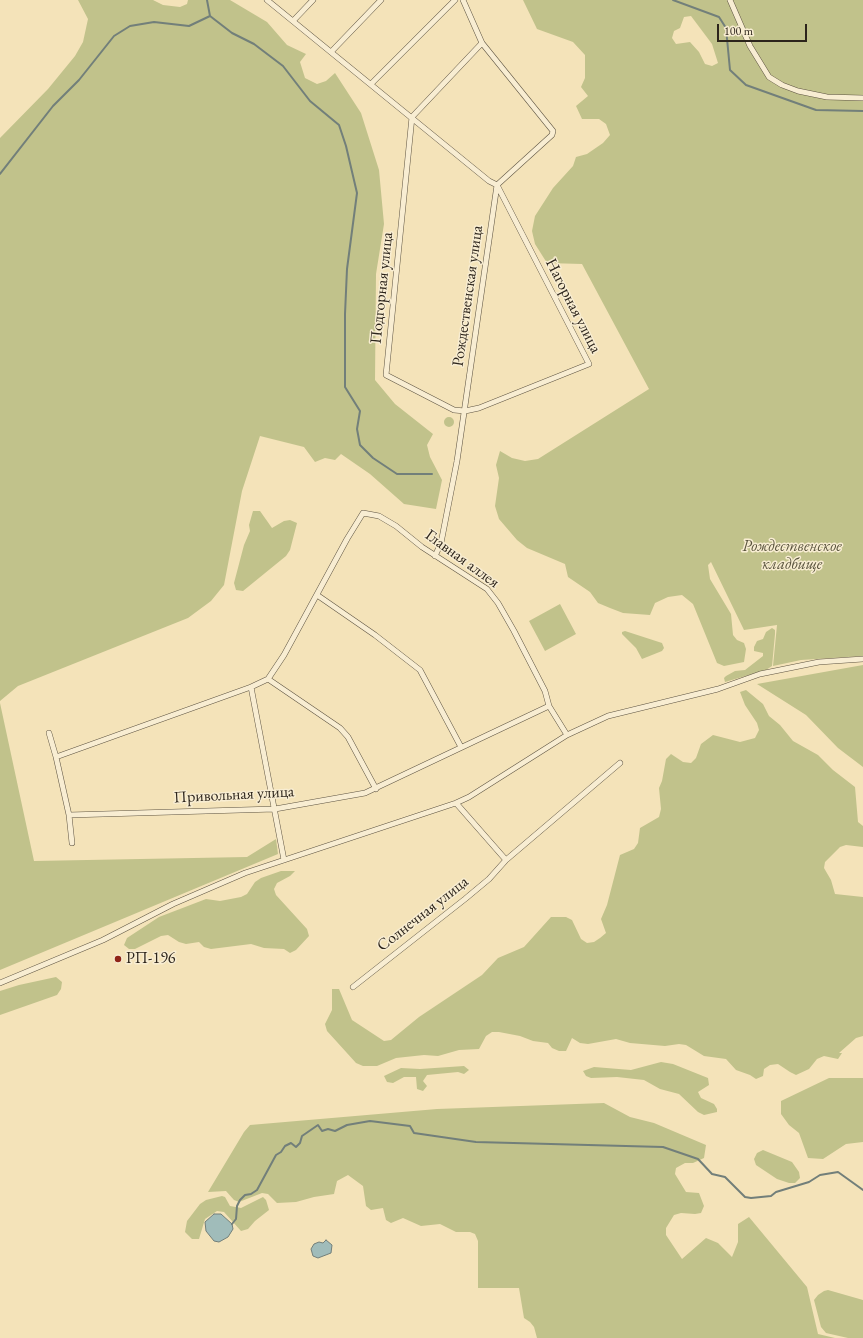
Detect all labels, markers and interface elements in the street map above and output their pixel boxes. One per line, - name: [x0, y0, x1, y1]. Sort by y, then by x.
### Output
- scale bar: [719, 16, 809, 42]
- text: 100 m: [724, 23, 753, 39]
- street label: Рождественская улица: [449, 224, 487, 368]
- street label: Подгорная улица: [367, 231, 397, 345]
- street label: Нагорная улица: [541, 255, 605, 357]
- street label: Главная аллея: [421, 526, 503, 592]
- park label: Рождественское кладбище: [742, 537, 842, 575]
- street label: Привольная улица: [173, 782, 295, 808]
- street label: Солнечная улица: [373, 872, 473, 956]
- place label: РП-196: [126, 949, 176, 969]
- marker: РП-196: [113, 954, 123, 964]

